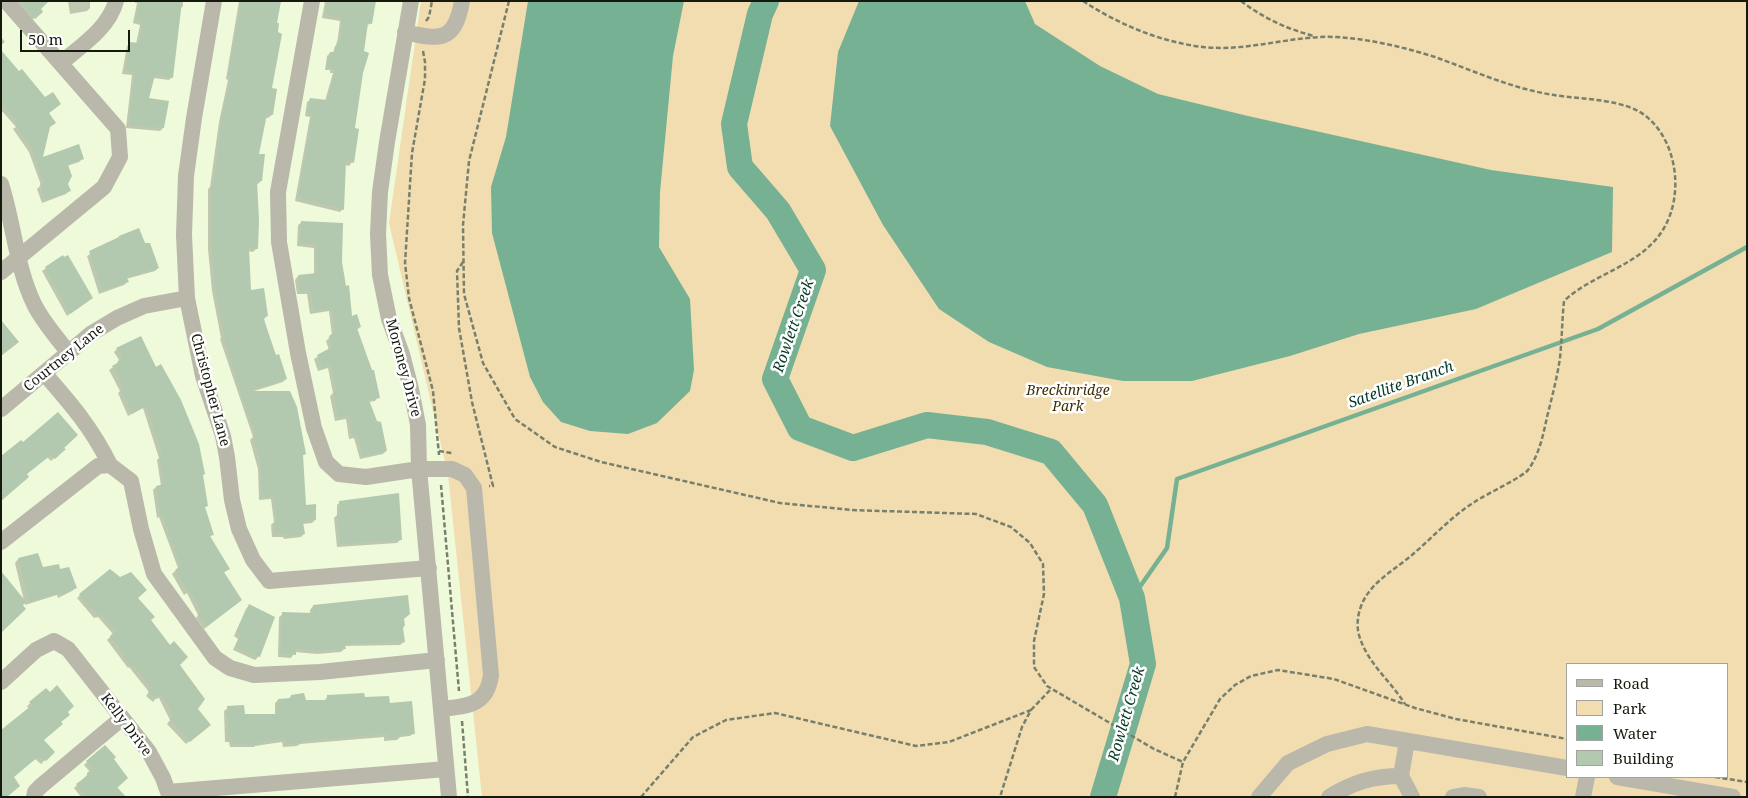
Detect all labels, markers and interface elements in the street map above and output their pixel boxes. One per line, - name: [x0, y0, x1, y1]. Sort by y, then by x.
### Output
- scale bar: [22, 20, 132, 52]
- text: 50 m: [28, 29, 63, 49]
- water label: Rowlett Creek: [770, 277, 818, 375]
- street label: Moroney Drive: [382, 317, 424, 419]
- street label: Courtney Lane: [21, 321, 107, 395]
- street label: Christopher Lane: [187, 332, 233, 448]
- water label: Satellite Branch: [1346, 358, 1456, 412]
- park label: Breckinridge Park: [1026, 383, 1110, 416]
- legend: [1566, 663, 1728, 778]
- water label: Rowlett Creek: [1105, 665, 1149, 763]
- text: Road: [1613, 673, 1649, 693]
- street label: Kelly Drive: [97, 690, 155, 760]
- text: Park: [1613, 698, 1646, 718]
- text: Water: [1613, 723, 1656, 743]
- text: Building: [1613, 748, 1674, 768]

